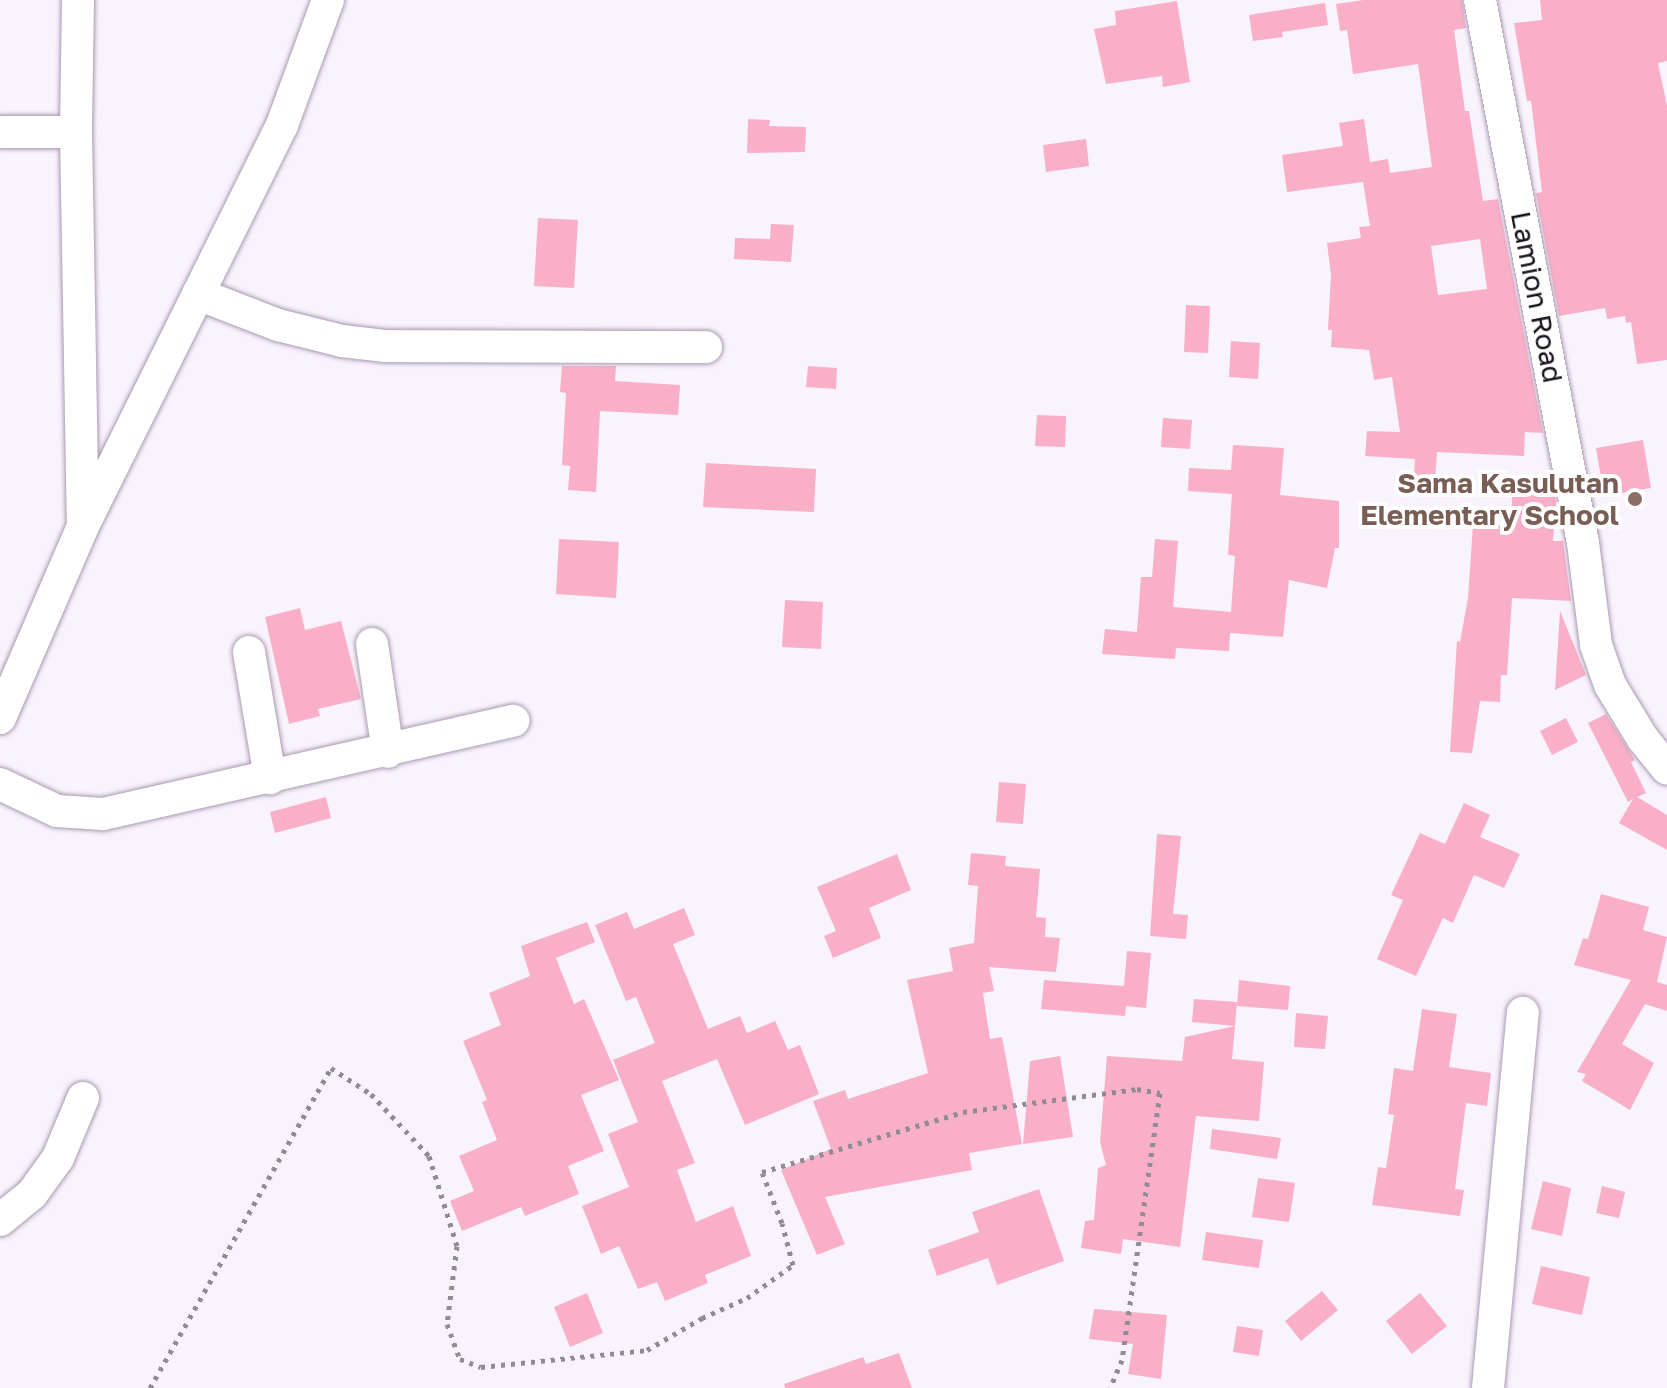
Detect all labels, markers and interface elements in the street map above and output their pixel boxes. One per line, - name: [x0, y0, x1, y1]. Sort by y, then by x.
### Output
- street label: Lamion Road: [1504, 208, 1570, 386]
- place label: Sama Kasulutan Elementary School: [1360, 466, 1619, 532]
- marker: Sama Kasulutan Elementary School: [1626, 490, 1644, 508]

